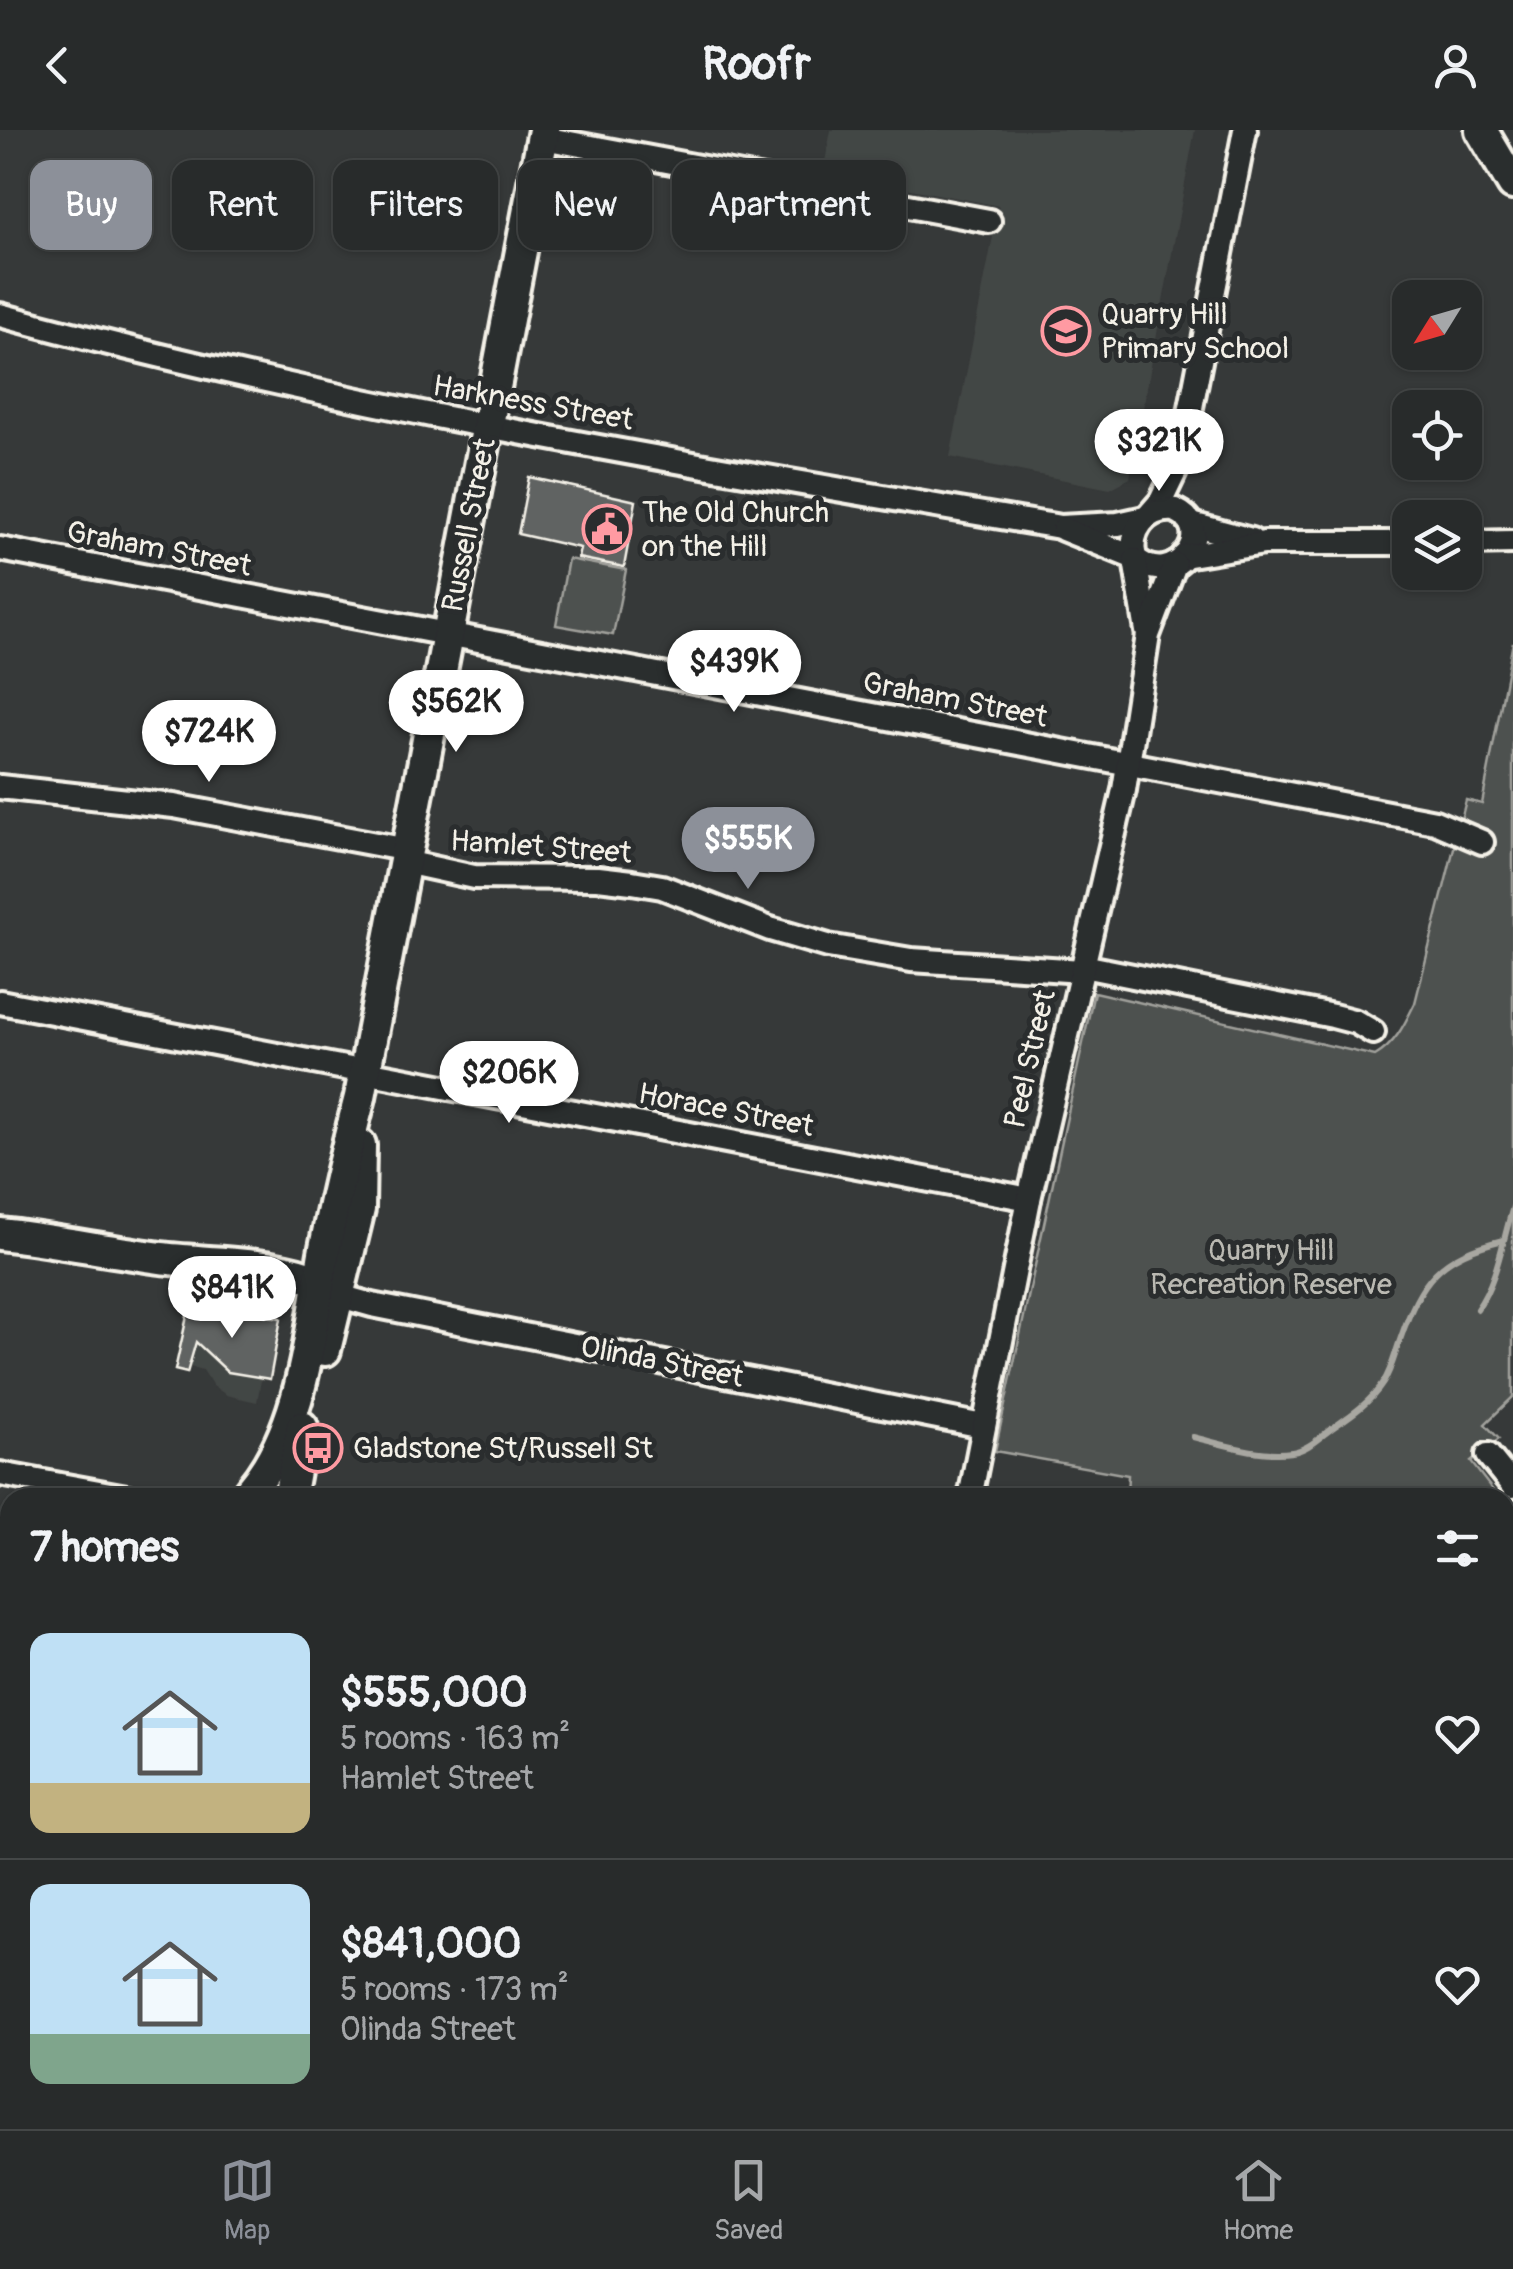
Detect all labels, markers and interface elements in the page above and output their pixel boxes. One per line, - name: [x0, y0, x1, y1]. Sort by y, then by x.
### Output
- text: Roofr: [702, 37, 811, 93]
- icon: back: [30, 38, 85, 93]
- icon: person: [1428, 38, 1483, 93]
- chip: Buy: [30, 160, 152, 250]
- chip: Rent: [172, 160, 313, 250]
- chip: Filters: [333, 160, 498, 250]
- chip: New: [518, 160, 652, 250]
- chip: Apartment: [672, 160, 906, 250]
- north arrow: [1392, 280, 1482, 370]
- map controls: [1392, 280, 1482, 590]
- place label: Quarry Hill Primary School: [1101, 296, 1289, 367]
- school or university icon: Quarry Hill Primary School: [1040, 305, 1092, 357]
- street label: Harkness Street: [430, 367, 637, 439]
- button: locate: [1392, 390, 1482, 480]
- pin: $321K: [1089, 409, 1229, 494]
- text: $321K: [1117, 421, 1201, 461]
- street label: Russell Street: [434, 434, 504, 615]
- place label: The Old Church on the Hill: [642, 494, 829, 565]
- button: layers: [1392, 500, 1482, 590]
- public building icon: The Old Church on the Hill: [581, 503, 633, 555]
- street label: Graham Street: [64, 513, 255, 585]
- pin: $439K: [664, 630, 804, 715]
- text: $439K: [689, 642, 779, 682]
- street label: Graham Street: [860, 664, 1051, 736]
- pin: $562K: [386, 670, 526, 755]
- text: $562K: [411, 682, 501, 722]
- pin: $724K: [139, 700, 279, 785]
- text: $724K: [164, 712, 254, 752]
- pin: $555K: [678, 807, 818, 892]
- text: $555K: [704, 819, 792, 859]
- street label: Hamlet Street: [449, 822, 634, 872]
- street label: Peel Street: [996, 985, 1064, 1132]
- pin: $206K: [439, 1041, 579, 1126]
- text: $206K: [461, 1053, 557, 1093]
- street label: Horace Street: [635, 1075, 818, 1145]
- park label: Quarry Hill Recreation Reserve: [1150, 1232, 1392, 1303]
- pin: $841K: [162, 1256, 302, 1341]
- text: $841K: [190, 1268, 274, 1308]
- street label: Olinda Street: [578, 1328, 747, 1396]
- bus stop icon: Gladstone St/Russell St: [292, 1422, 344, 1474]
- place label: Gladstone St/Russell St: [353, 1430, 654, 1467]
- icon: filters: [1430, 1521, 1485, 1576]
- text: 7 homes: [30, 1522, 179, 1574]
- text: $555,000: [340, 1667, 528, 1719]
- icon: home: [110, 1673, 230, 1793]
- icon: heart: [1430, 1706, 1485, 1761]
- text: 5 rooms · 163 m²: [340, 1719, 570, 1759]
- text: Hamlet Street: [340, 1759, 534, 1799]
- text: $841,000: [340, 1918, 521, 1970]
- icon: home: [110, 1924, 230, 2044]
- icon: heart: [1430, 1957, 1485, 2012]
- text: 5 rooms · 173 m²: [340, 1970, 569, 2010]
- text: Olinda Street: [340, 2010, 516, 2050]
- tab: Map: [220, 2153, 275, 2248]
- tab: Saved: [714, 2153, 783, 2248]
- tab: Home: [1223, 2153, 1293, 2248]

